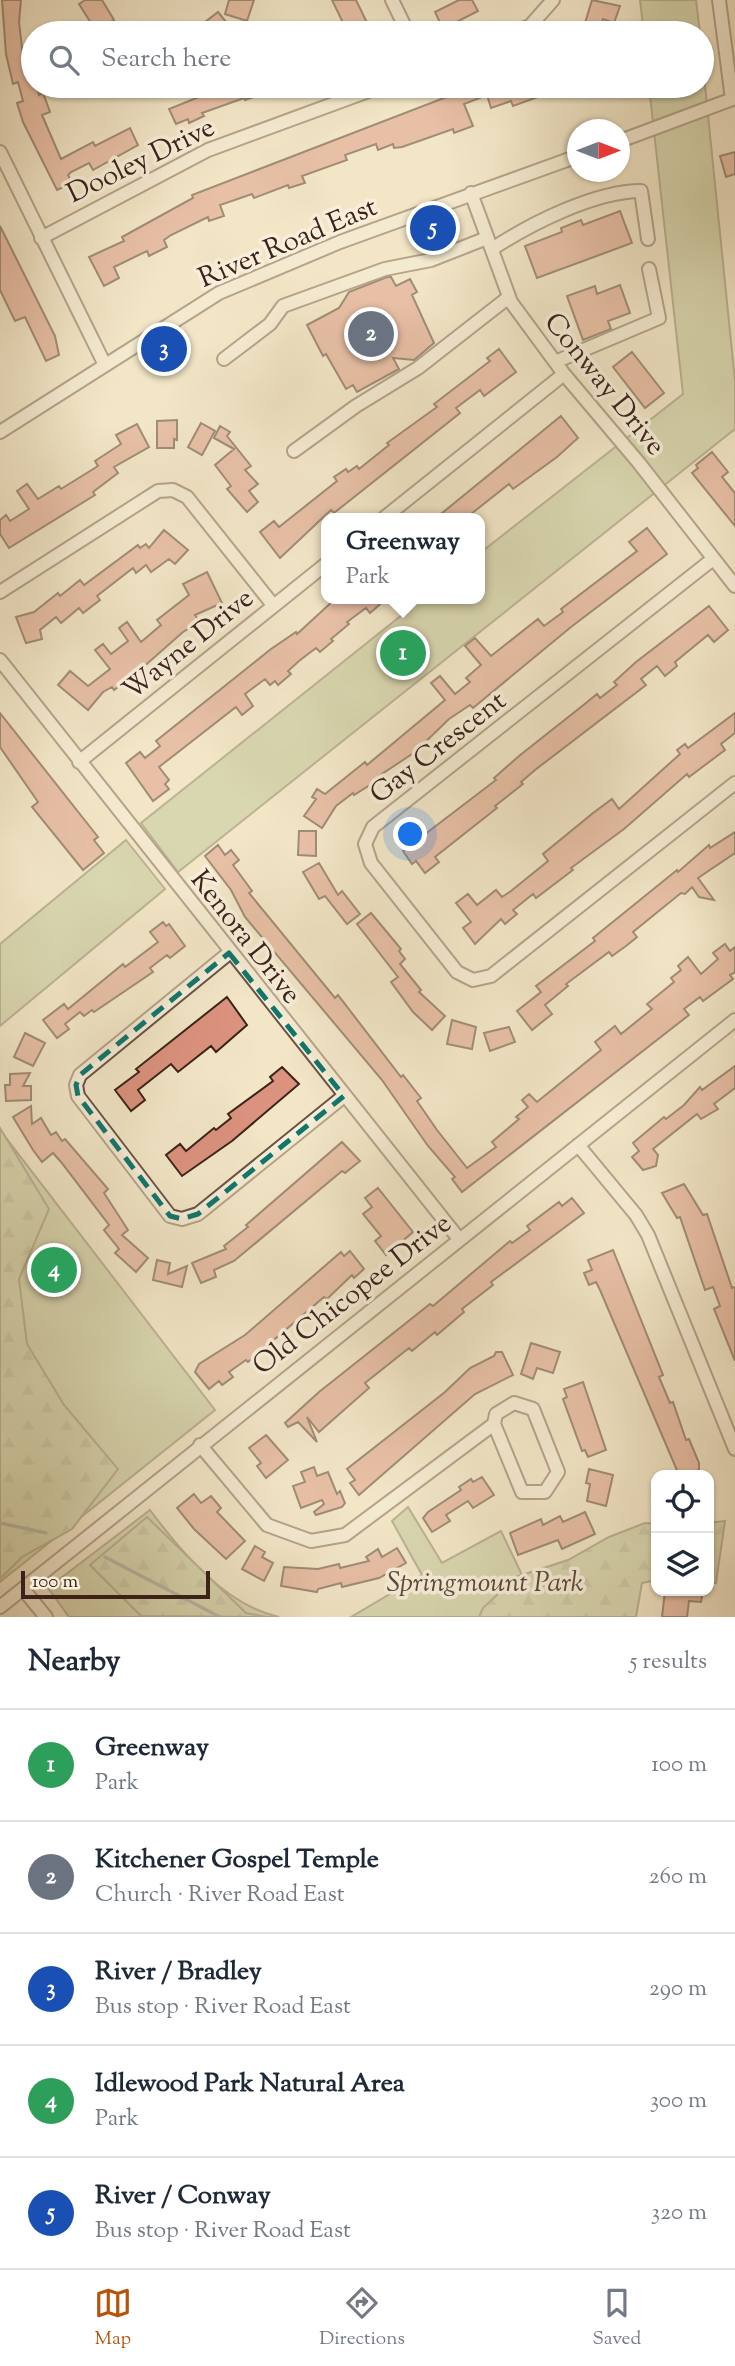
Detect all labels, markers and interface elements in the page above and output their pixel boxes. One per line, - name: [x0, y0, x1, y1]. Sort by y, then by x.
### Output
- search box: [21, 21, 714, 98]
- icon: search: [45, 41, 83, 79]
- text: Search here: [101, 41, 231, 78]
- street label: Dooley Drive: [61, 109, 222, 215]
- north arrow: [567, 119, 630, 182]
- street label: River Road East: [193, 188, 384, 299]
- pin: 5: [410, 202, 456, 254]
- street label: Conway Drive: [534, 305, 674, 465]
- pin: 2: [348, 308, 394, 360]
- pin: 3: [141, 323, 187, 375]
- popup: [321, 513, 485, 604]
- text: Greenway: [346, 524, 460, 561]
- text: Park: [346, 561, 390, 594]
- street label: Wayne Drive: [115, 580, 263, 711]
- pin: 1: [380, 627, 426, 679]
- street label: Gay Crescent: [362, 682, 516, 814]
- your location: [393, 817, 427, 851]
- street label: Kenora Drive: [179, 862, 310, 1013]
- street label: Old Chicopee Drive: [245, 1205, 461, 1386]
- pin: 4: [31, 1244, 77, 1296]
- map controls: [651, 1470, 714, 1596]
- button: locate: [651, 1470, 714, 1533]
- button: layers: [651, 1533, 714, 1596]
- park label: Springmount Park: [386, 1564, 584, 1604]
- scale bar: [21, 1568, 210, 1600]
- text: 100 m: [32, 1569, 78, 1596]
- text: Nearby: [28, 1641, 120, 1684]
- text: 5 results: [630, 1646, 707, 1679]
- text: Greenway: [95, 1730, 209, 1767]
- text: 1: [47, 1749, 55, 1782]
- text: 100 m: [651, 1749, 707, 1782]
- text: Park: [95, 1767, 139, 1800]
- text: Kitchener Gospel Temple: [95, 1842, 379, 1879]
- text: 2: [46, 1861, 56, 1894]
- text: 260 m: [649, 1861, 707, 1894]
- text: Church · River Road East: [95, 1879, 345, 1912]
- text: River / Bradley: [95, 1954, 262, 1991]
- text: 3: [46, 1973, 56, 2006]
- text: 290 m: [649, 1973, 707, 2006]
- text: Bus stop · River Road East: [95, 1991, 351, 2024]
- text: Idlewood Park Natural Area: [95, 2066, 405, 2103]
- text: 4: [45, 2085, 57, 2118]
- text: 300 m: [650, 2085, 707, 2118]
- text: Park: [95, 2103, 139, 2136]
- text: River / Conway: [95, 2178, 271, 2215]
- text: 5: [47, 2197, 55, 2230]
- text: 320 m: [651, 2197, 707, 2230]
- text: Bus stop · River Road East: [95, 2215, 351, 2248]
- tab: Map: [94, 2284, 132, 2353]
- tab: Directions: [319, 2284, 405, 2353]
- tab: Saved: [592, 2284, 641, 2353]

